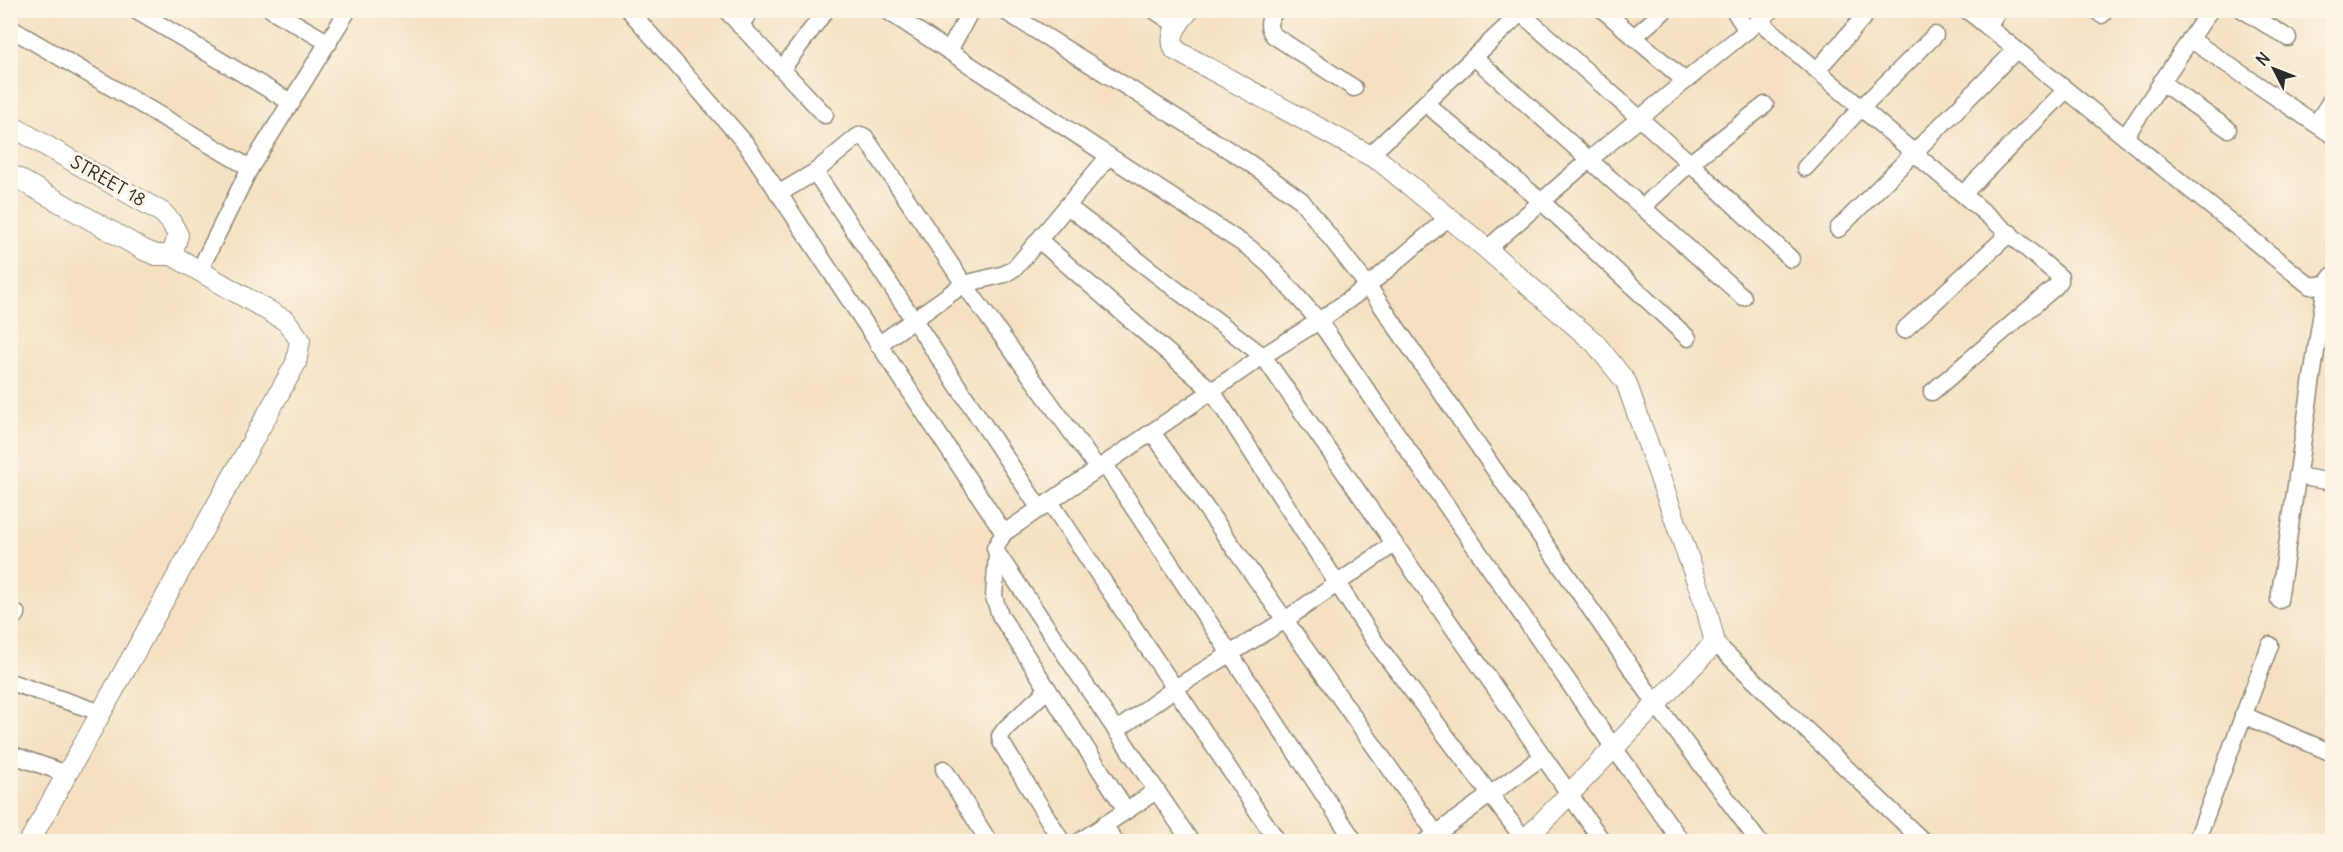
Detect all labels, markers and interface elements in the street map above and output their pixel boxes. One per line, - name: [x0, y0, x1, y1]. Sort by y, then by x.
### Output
- north arrow: [2244, 39, 2304, 99]
- text: N: [2252, 48, 2274, 70]
- street label: STREET 18: [66, 150, 150, 211]

